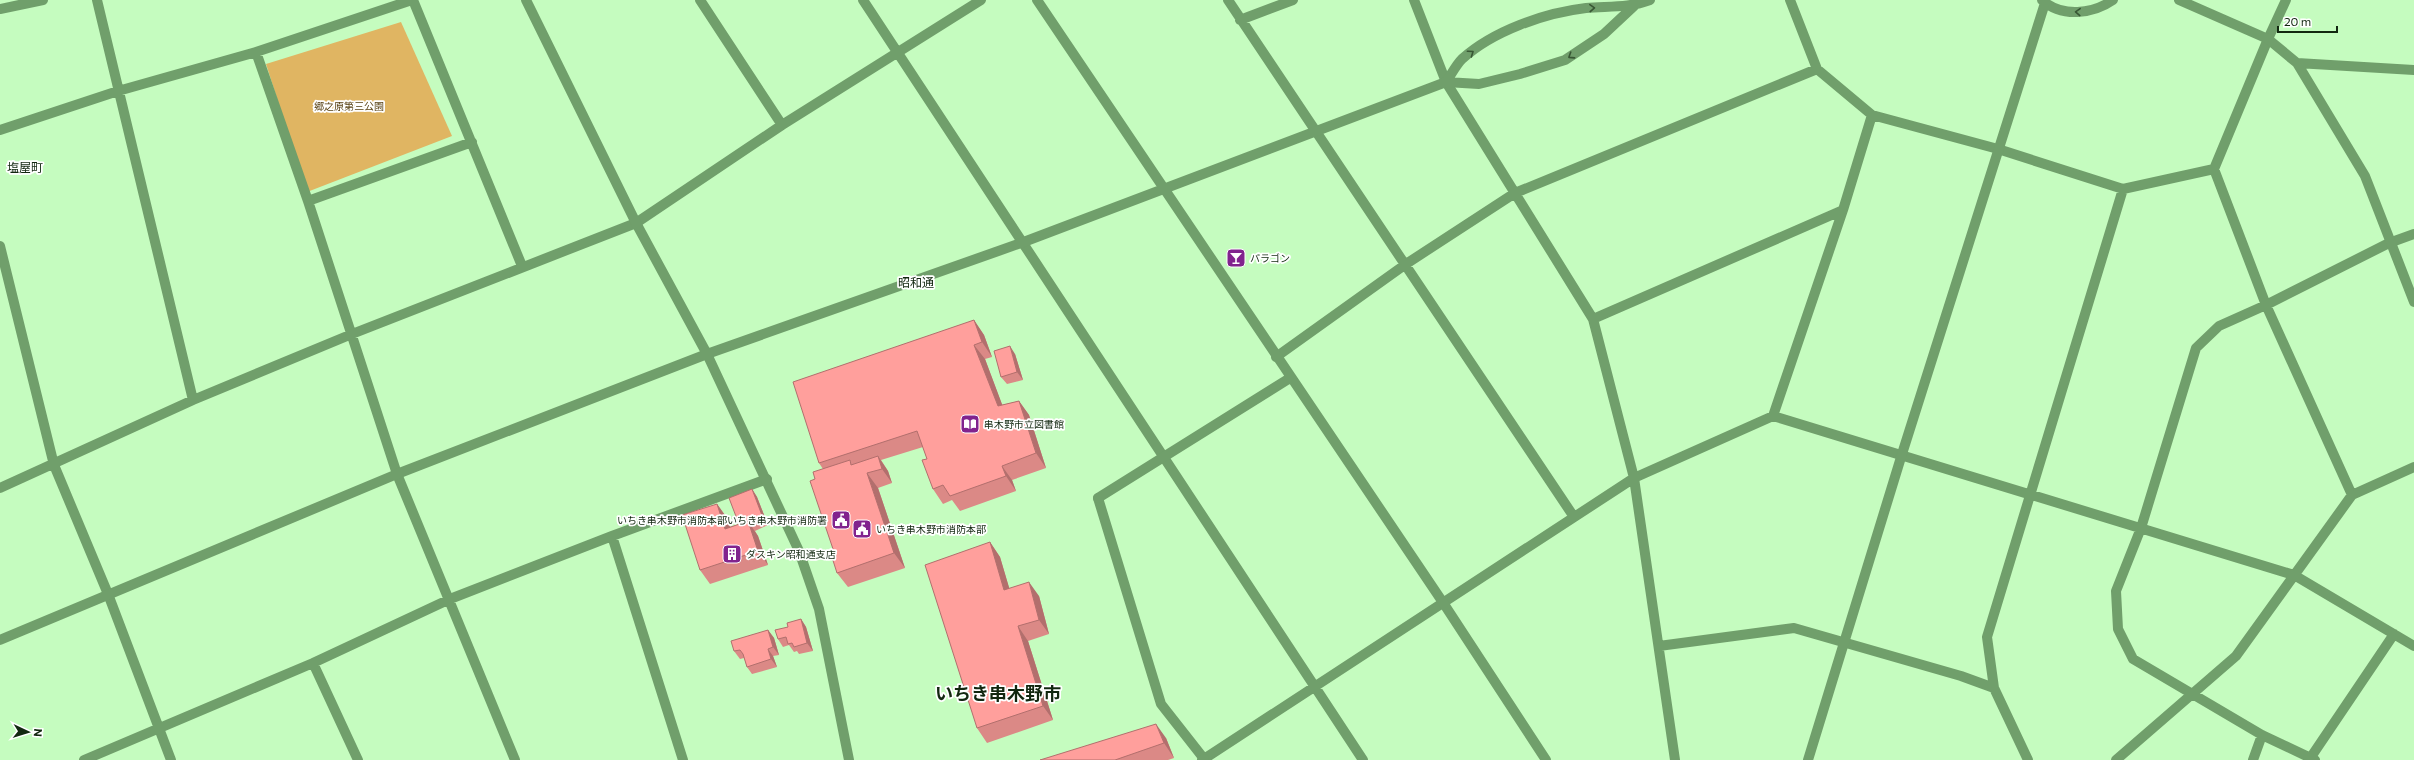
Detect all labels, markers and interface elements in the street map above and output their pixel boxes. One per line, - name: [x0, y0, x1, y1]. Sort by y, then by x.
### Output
- one-way arrow: [1589, 4, 1595, 12]
- one-way arrow: [2075, 7, 2081, 16]
- scale bar: [2278, 8, 2337, 34]
- text: 20 m: [2284, 14, 2311, 28]
- one-way arrow: [1467, 51, 1474, 58]
- one-way arrow: [1568, 51, 1575, 59]
- park label: 郷之原第三公園: [314, 100, 384, 112]
- district label: 塩屋町: [7, 160, 43, 174]
- bar icon: パラゴン: [1225, 247, 1247, 269]
- place label: パラゴン: [1250, 252, 1290, 264]
- district label: 昭和通: [898, 275, 934, 289]
- library icon: 串木野市立図書館: [959, 413, 981, 435]
- place label: 串木野市立図書館: [984, 418, 1064, 430]
- public building icon: いちき串木野市消防本部いちき串木野市消防署: [830, 509, 852, 531]
- place label: いちき串木野市消防本部いちき串木野市消防署: [617, 514, 827, 526]
- public building icon: いちき串木野市消防本部: [851, 518, 873, 540]
- place label: いちき串木野市消防本部: [876, 523, 986, 535]
- building icon: ダスキン昭和通支店: [721, 543, 743, 565]
- place label: ダスキン昭和通支店: [746, 548, 836, 560]
- district label: いちき串木野市: [935, 682, 1061, 704]
- north arrow: [8, 712, 48, 752]
- text: N: [32, 728, 45, 737]

